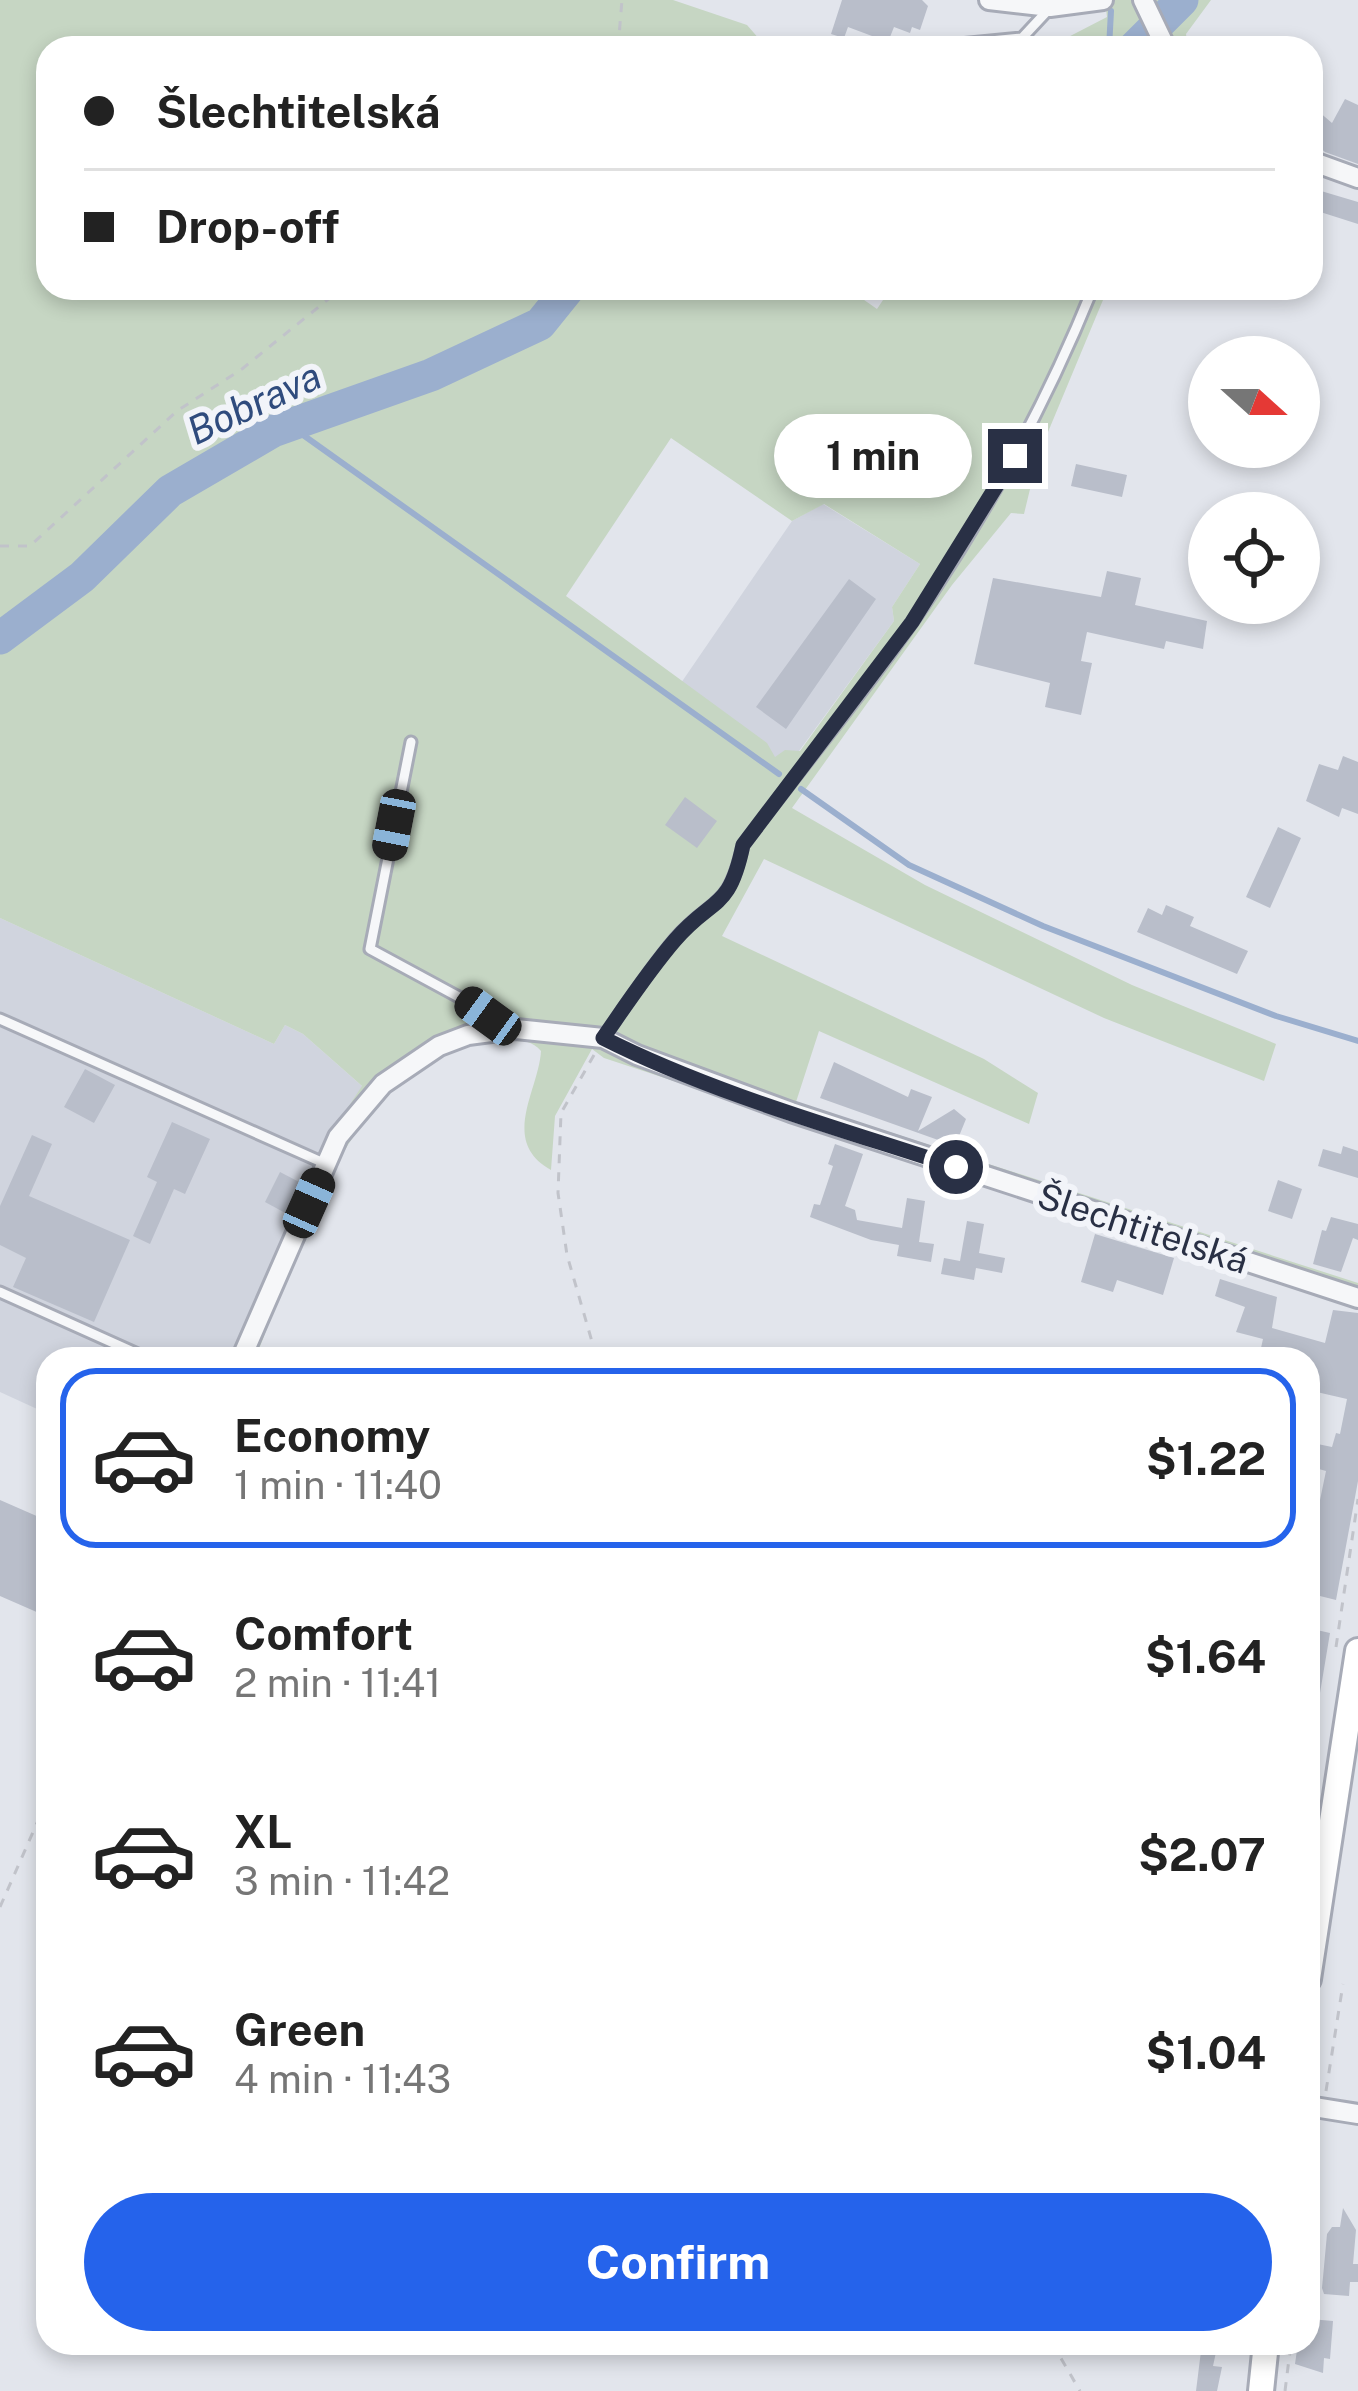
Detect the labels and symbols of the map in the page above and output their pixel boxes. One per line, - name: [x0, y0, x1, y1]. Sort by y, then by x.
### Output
- north arrow: [1188, 336, 1320, 468]
- water label: Bobrava: [180, 352, 328, 454]
- callout: 1 min: [775, 414, 973, 498]
- route end: [988, 429, 1042, 483]
- car: [369, 786, 419, 864]
- car: [448, 980, 528, 1052]
- route start: [929, 1140, 983, 1194]
- car: [278, 1163, 340, 1243]
- street label: Šlechtitelská: [1032, 1174, 1254, 1282]

